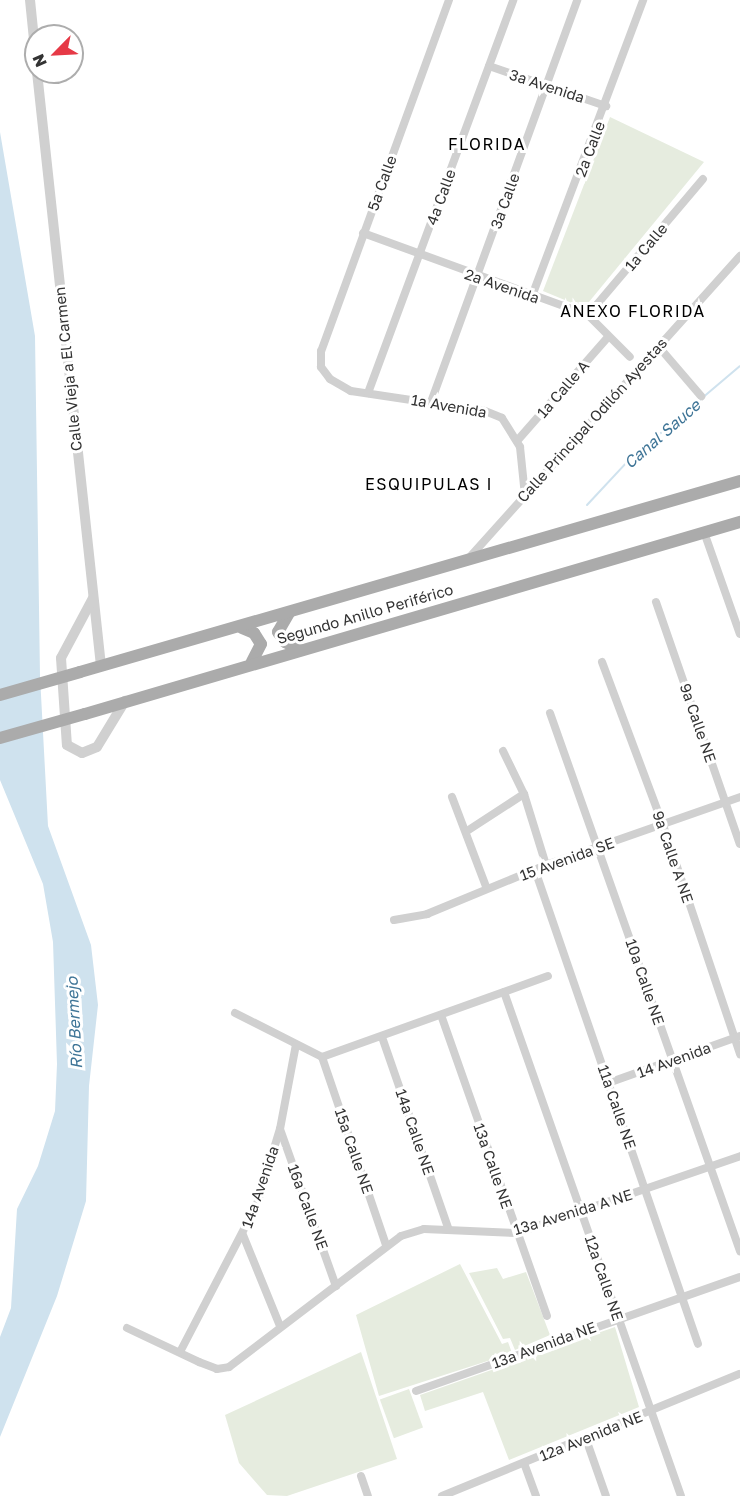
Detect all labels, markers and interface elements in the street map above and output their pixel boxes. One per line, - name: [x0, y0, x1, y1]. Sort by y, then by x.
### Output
- north arrow: [24, 24, 84, 84]
- text: N: [28, 51, 51, 70]
- street label: 3a Avenida: [507, 65, 587, 107]
- street label: 2a Calle: [571, 119, 609, 179]
- district label: FLORIDA: [448, 134, 526, 154]
- street label: 5a Calle: [364, 153, 400, 213]
- street label: 4a Calle: [423, 167, 459, 227]
- street label: 3a Calle: [487, 171, 523, 231]
- street label: 1a Calle: [621, 220, 671, 274]
- street label: 2a Avenida: [462, 265, 542, 307]
- street label: Calle Vieja a El Carmen: [50, 286, 86, 452]
- district label: ANEXO FLORIDA: [560, 301, 706, 321]
- street label: Calle Principal Odilón Ayestas: [513, 334, 671, 506]
- street label: 1a Calle A: [533, 357, 593, 421]
- street label: 1a Avenida: [410, 391, 488, 421]
- water label: Canal Sauce: [620, 396, 704, 472]
- district label: ESQUIPULAS I: [365, 474, 493, 494]
- street label: Segundo Anillo Periférico: [275, 580, 455, 648]
- street label: 9a Calle NE: [676, 681, 720, 765]
- street label: 9a Calle A NE: [649, 809, 697, 905]
- street label: 15 Avenida SE: [517, 834, 617, 884]
- street label: 10a Calle NE: [622, 937, 668, 1027]
- water label: Río Bermejo: [62, 976, 86, 1070]
- street label: 14 Avenida: [635, 1038, 713, 1082]
- street label: 11a Calle NE: [594, 1063, 640, 1151]
- street label: 14a Calle NE: [392, 1087, 438, 1177]
- street label: 15a Calle NE: [331, 1106, 377, 1196]
- street label: 13a Calle NE: [470, 1121, 516, 1211]
- street label: 14a Avenida: [238, 1144, 282, 1230]
- street label: 16a Calle NE: [284, 1162, 332, 1252]
- street label: 13a Avenida A NE: [511, 1185, 635, 1239]
- street label: 12a Calle NE: [581, 1233, 627, 1323]
- street label: 13a Avenida NE: [489, 1318, 599, 1372]
- street label: 12a Avenida NE: [537, 1407, 645, 1465]

